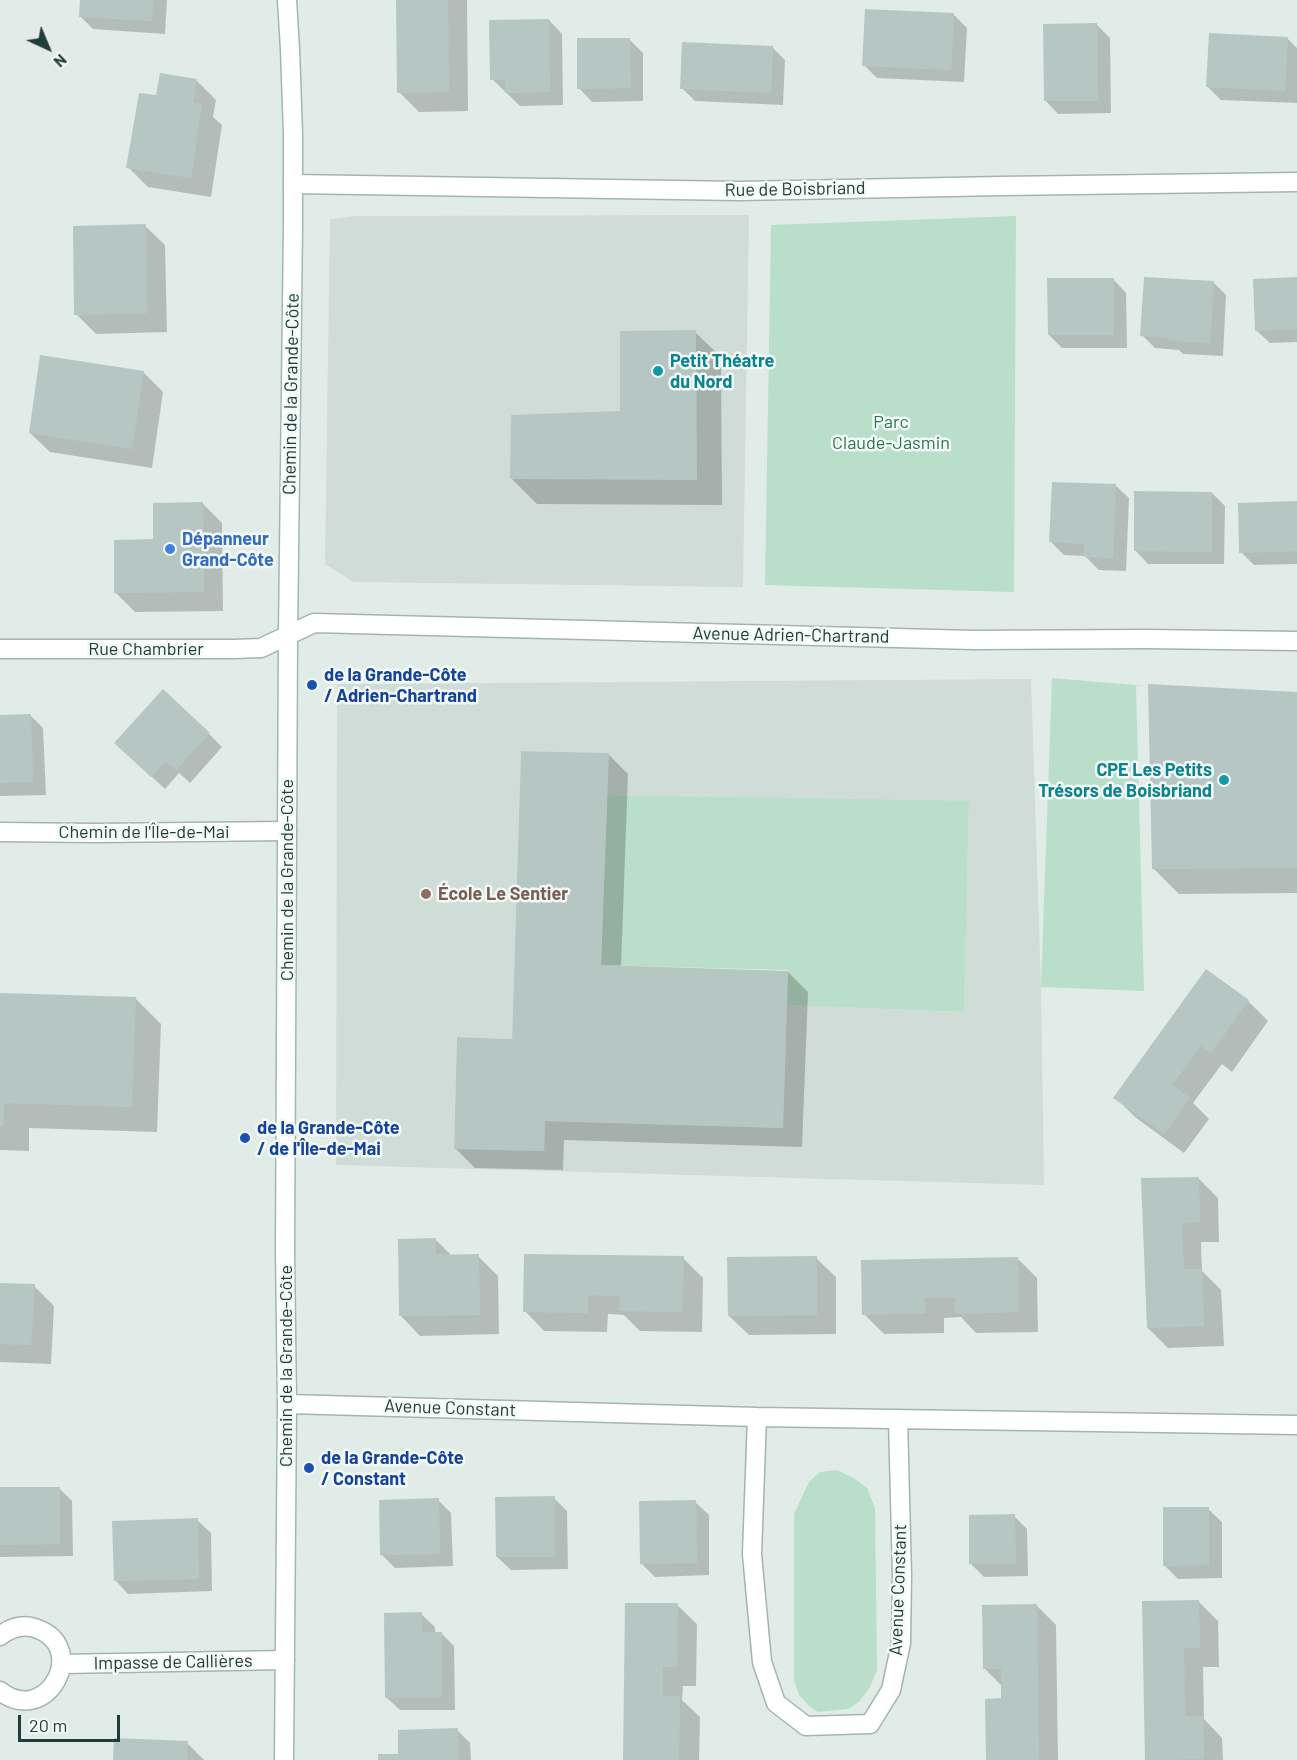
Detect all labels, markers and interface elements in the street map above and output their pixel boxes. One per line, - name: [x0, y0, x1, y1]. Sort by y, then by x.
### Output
- north arrow: [18, 18, 78, 78]
- text: N: [50, 51, 71, 72]
- street label: Rue de Boisbriand: [724, 177, 866, 201]
- street label: Chemin de la Grande-Côte: [278, 293, 304, 495]
- place label: Petit Théatre du Nord: [670, 350, 774, 392]
- marker: Petit Théatre du Nord: [651, 364, 665, 378]
- park label: Parc Claude-Jasmin: [832, 411, 950, 454]
- place label: Dépanneur Grand-Côte: [182, 528, 274, 570]
- marker: Dépanneur Grand-Côte: [163, 542, 177, 556]
- street label: Avenue Adrien-Chartrand: [692, 622, 890, 648]
- street label: Rue Chambrier: [88, 638, 204, 660]
- place label: de la Grande-Côte / Adrien-Chartrand: [324, 664, 477, 706]
- marker: de la Grande-Côte / Adrien-Chartrand: [305, 678, 319, 692]
- place label: CPE Les Petits Trésors de Boisbriand: [1038, 759, 1212, 802]
- marker: CPE Les Petits Trésors de Boisbriand: [1217, 773, 1231, 787]
- street label: Chemin de la Grande-Côte: [276, 779, 298, 981]
- street label: Chemin de l'Île-de-Mai: [58, 821, 230, 843]
- place label: École Le Sentier: [438, 883, 568, 905]
- marker: École Le Sentier: [419, 887, 433, 901]
- place label: de la Grande-Côte / de l'Île-de-Mai: [257, 1117, 400, 1160]
- marker: de la Grande-Côte / de l'Île-de-Mai: [238, 1131, 252, 1145]
- street label: Chemin de la Grande-Côte: [275, 1265, 297, 1467]
- street label: Avenue Constant: [384, 1395, 516, 1421]
- place label: de la Grande-Côte / Constant: [321, 1447, 464, 1490]
- marker: de la Grande-Côte / Constant: [302, 1461, 316, 1475]
- street label: Avenue Constant: [885, 1524, 911, 1656]
- street label: Impasse de Callières: [93, 1650, 253, 1674]
- scale bar: [21, 1703, 123, 1741]
- text: 20 m: [29, 1714, 67, 1736]

